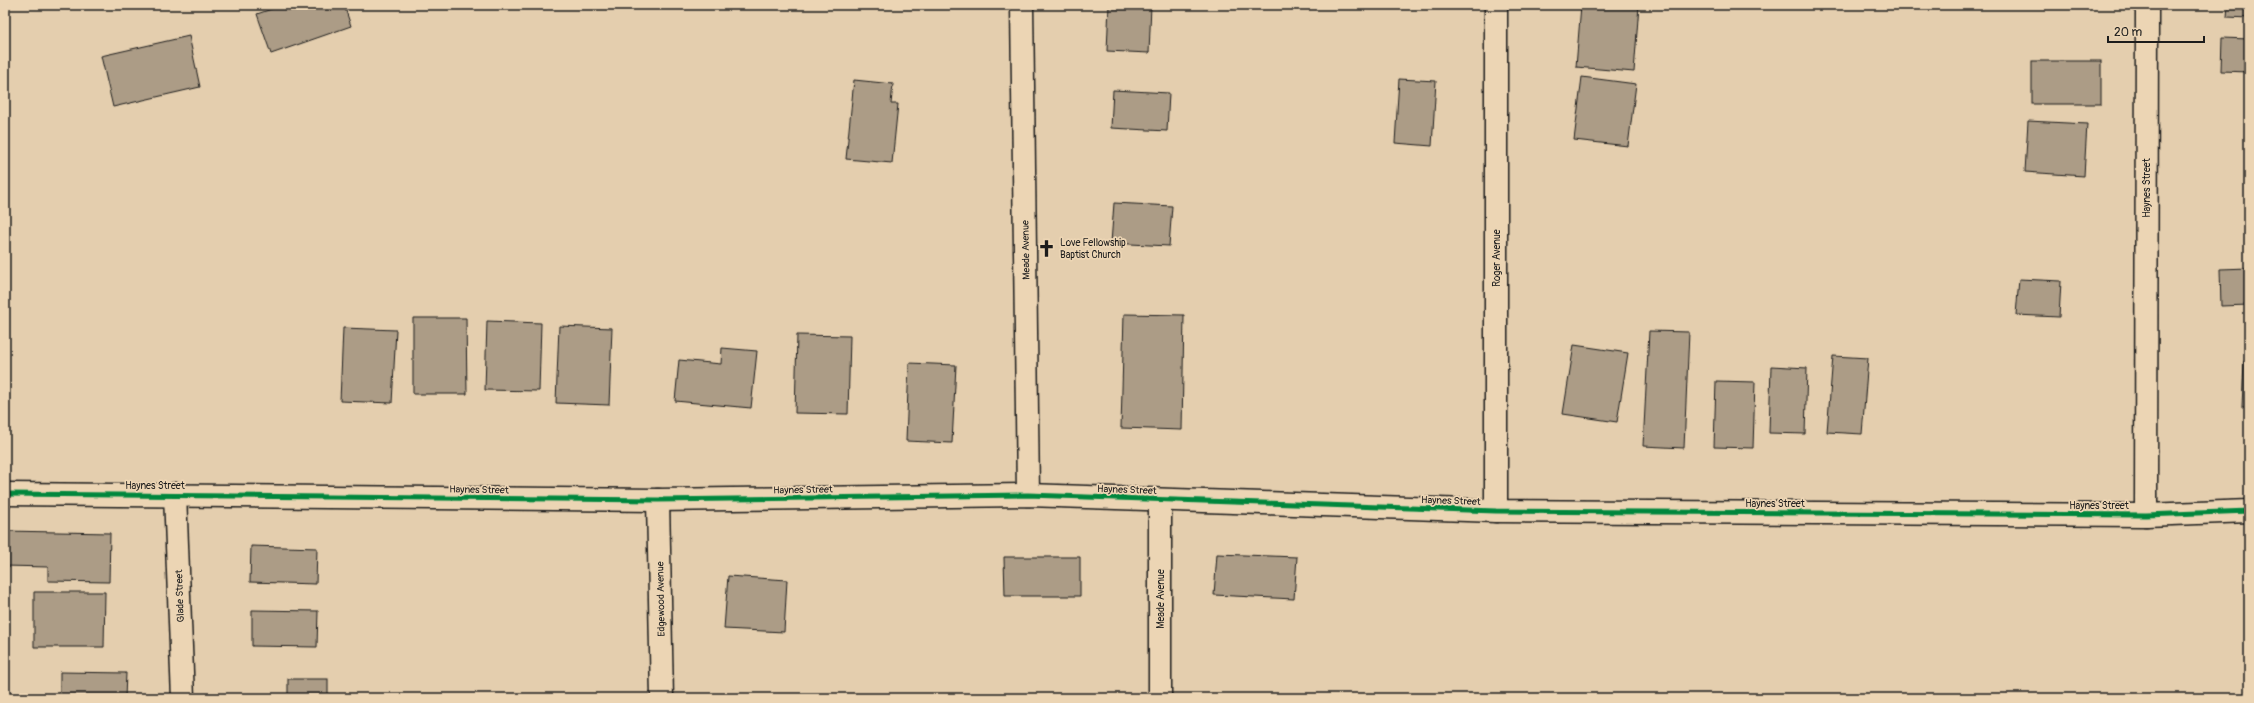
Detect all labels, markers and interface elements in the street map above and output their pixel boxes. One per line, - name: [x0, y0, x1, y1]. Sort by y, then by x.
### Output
- scale bar: [2108, 18, 2204, 44]
- text: 20 m: [2114, 25, 2143, 40]
- street label: Haynes Street: [2141, 157, 2153, 218]
- street label: Meade Avenue: [1019, 220, 1033, 280]
- street label: Roger Avenue: [1491, 229, 1503, 287]
- place label: Love Fellowship Baptist Church: [1060, 237, 1126, 261]
- church icon: Love Fellowship Baptist Church: [1037, 238, 1057, 258]
- street label: Haynes Street: [125, 480, 186, 492]
- street label: Haynes Street: [449, 483, 510, 497]
- street label: Haynes Street: [773, 483, 834, 497]
- street label: Haynes Street: [1097, 483, 1158, 497]
- street label: Haynes Street: [1421, 494, 1482, 508]
- street label: Haynes Street: [1745, 498, 1806, 510]
- street label: Haynes Street: [2069, 500, 2130, 512]
- street label: Edgewood Avenue: [654, 561, 668, 637]
- street label: Glade Street: [173, 568, 187, 623]
- street label: Meade Avenue: [1155, 569, 1167, 629]

